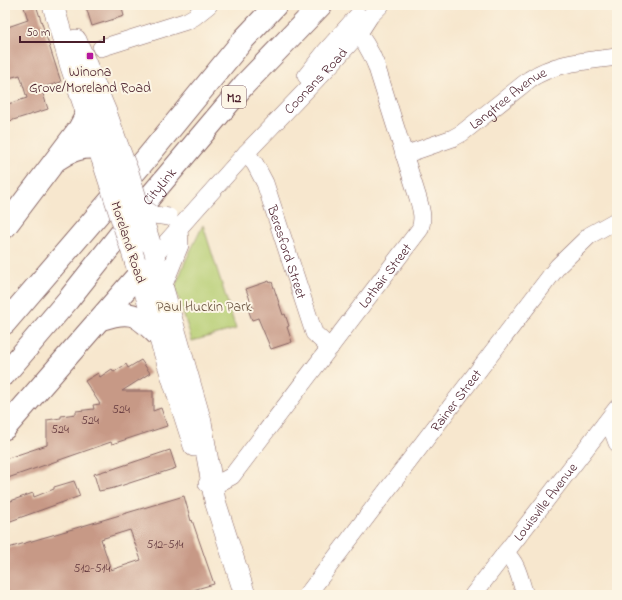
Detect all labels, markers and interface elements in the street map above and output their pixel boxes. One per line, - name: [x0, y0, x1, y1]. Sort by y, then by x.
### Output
- scale bar: [20, 18, 104, 44]
- text: 50 m: [26, 24, 50, 42]
- street label: Coonans Road: [280, 44, 353, 119]
- marker: Winona Grove/Moreland Road: [85, 51, 95, 61]
- place label: Winona Grove/Moreland Road: [29, 62, 151, 99]
- street label: Langtree Avenue: [465, 62, 551, 135]
- road number: M2: [222, 86, 246, 108]
- street label: CityLink: [138, 163, 183, 210]
- street label: Moreland Road: [104, 199, 151, 286]
- street label: Beresford Street: [261, 202, 311, 302]
- street label: Lothair Street: [354, 239, 418, 313]
- park label: Paul Huckin Park: [156, 297, 253, 318]
- street label: Rainer Street: [426, 365, 488, 437]
- house number: 524: [112, 401, 130, 419]
- house number: 524: [81, 412, 99, 430]
- house number: 524: [51, 421, 69, 439]
- street label: Louisville Avenue: [509, 458, 584, 546]
- house number: 512-514: [147, 536, 183, 554]
- house number: 512-514: [74, 560, 110, 578]

